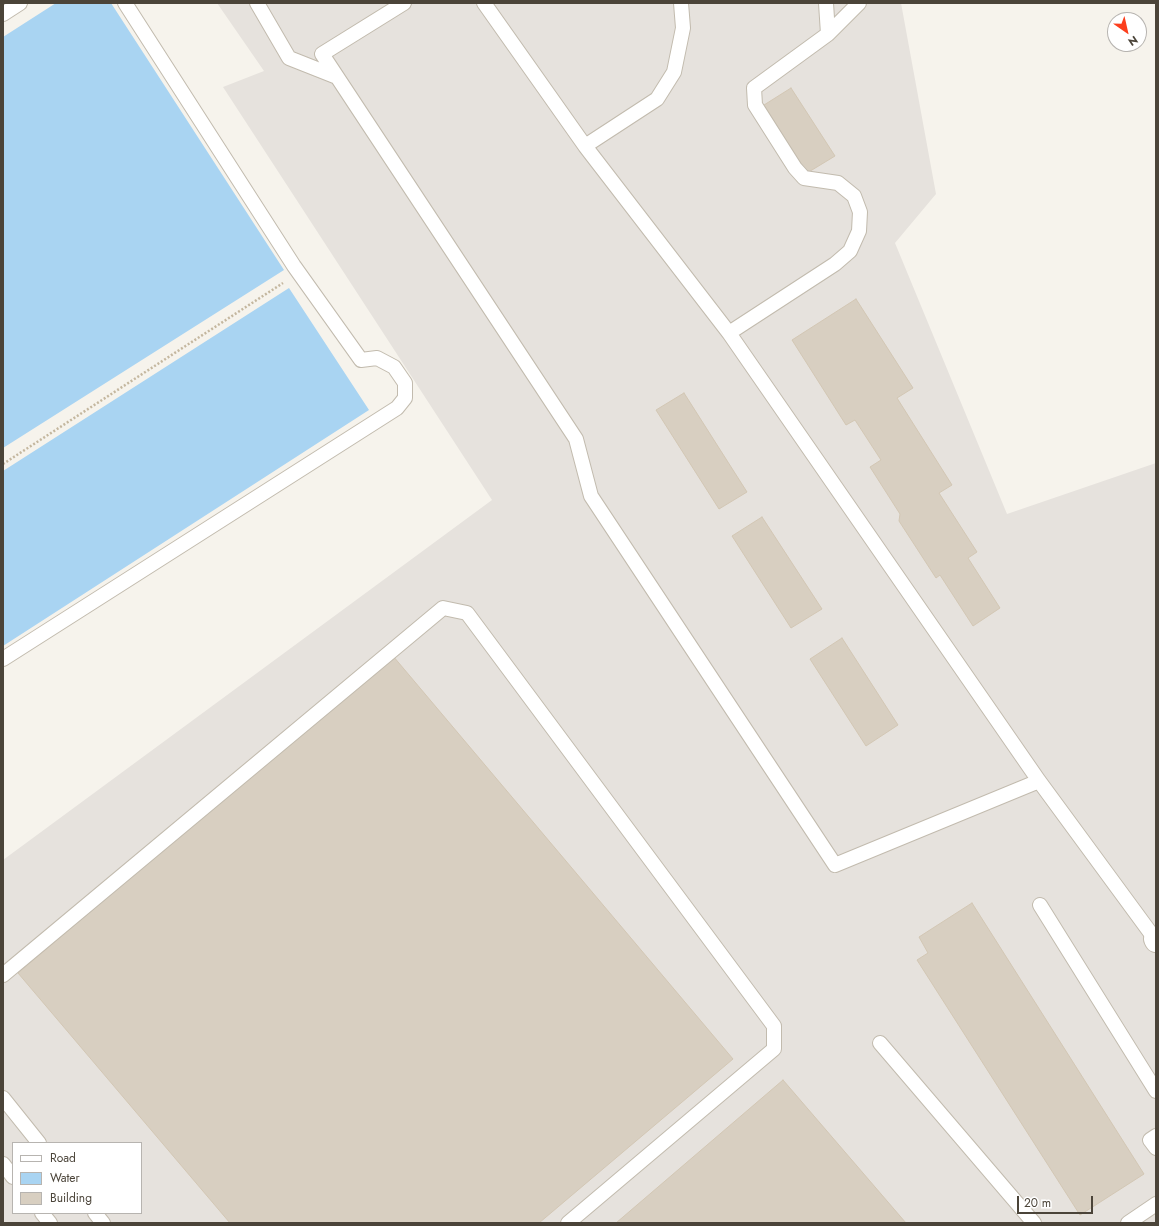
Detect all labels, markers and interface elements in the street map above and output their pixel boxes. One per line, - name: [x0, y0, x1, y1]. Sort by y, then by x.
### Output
- north arrow: [1107, 12, 1147, 52]
- text: N: [1125, 32, 1141, 50]
- legend: [12, 1142, 142, 1214]
- text: Road: [50, 1149, 76, 1167]
- text: Water: [50, 1169, 80, 1187]
- scale bar: [1019, 1188, 1095, 1214]
- text: Building: [50, 1189, 92, 1207]
- text: 20 m: [1024, 1194, 1051, 1212]

